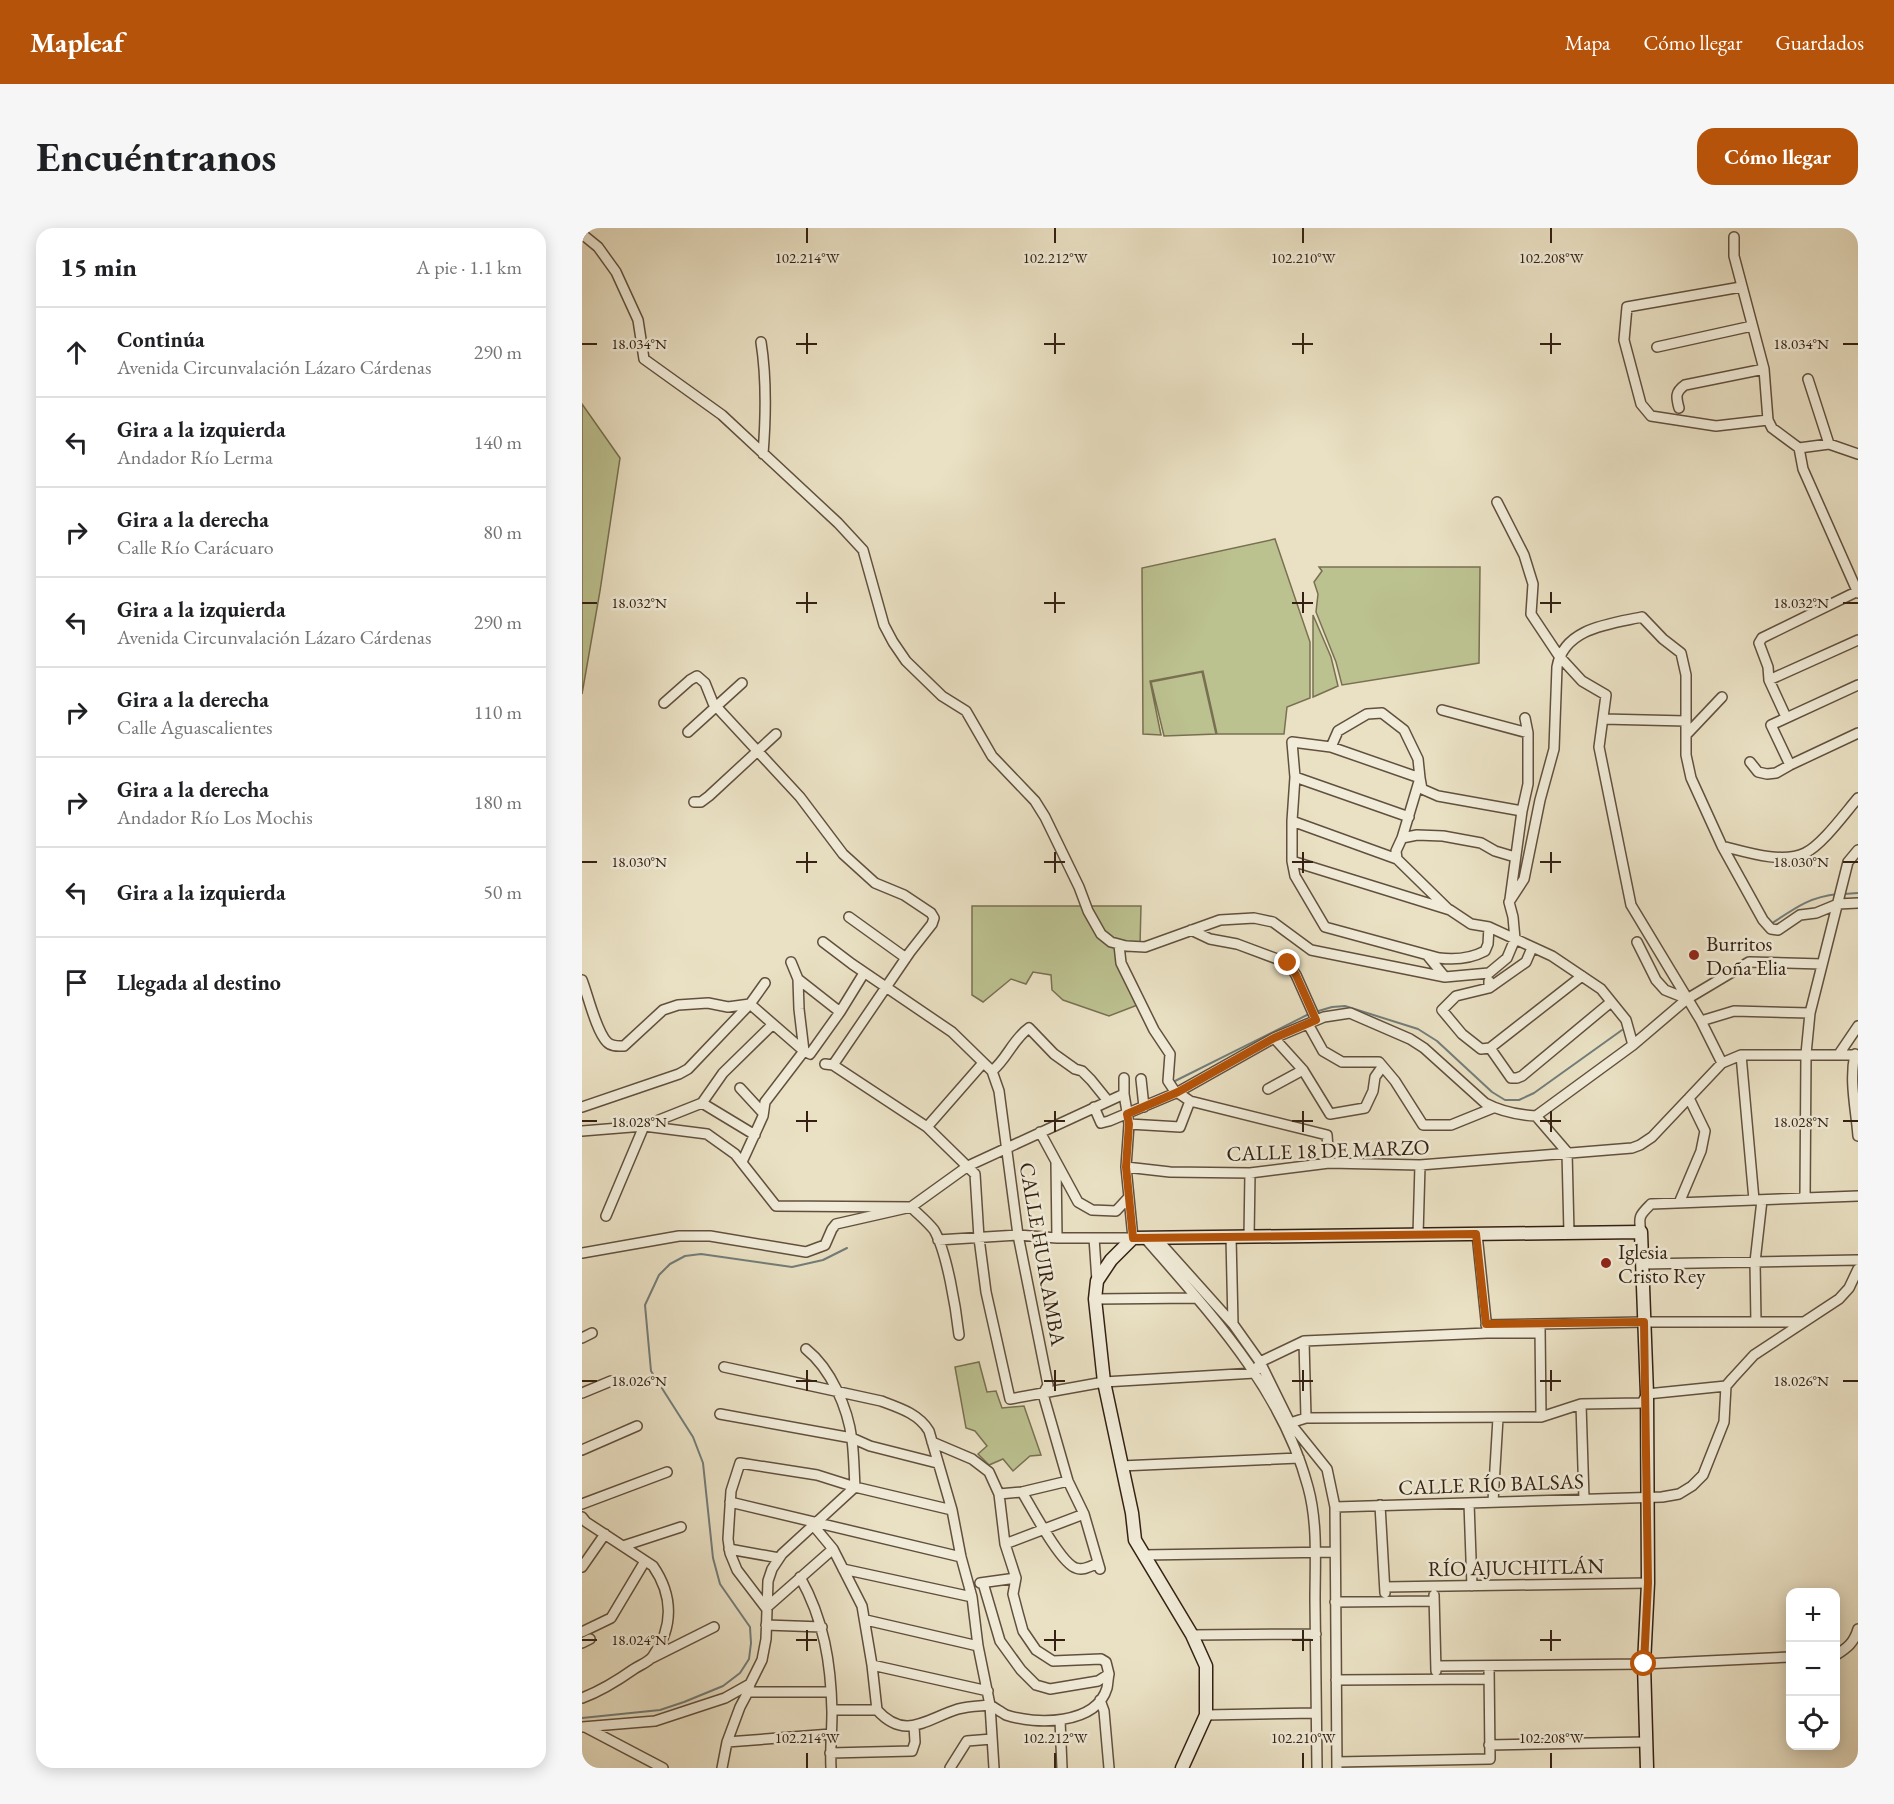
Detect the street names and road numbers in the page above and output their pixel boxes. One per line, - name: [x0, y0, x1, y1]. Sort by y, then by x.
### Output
- street label: CALLE 18 DE MARZO: [1226, 1133, 1430, 1167]
- street label: CALLE HUIRAMBA: [1014, 1160, 1073, 1348]
- street label: CALLE RÍO BALSAS: [1398, 1467, 1584, 1501]
- street label: RÍO AJUCHITLÁN: [1428, 1552, 1605, 1582]

